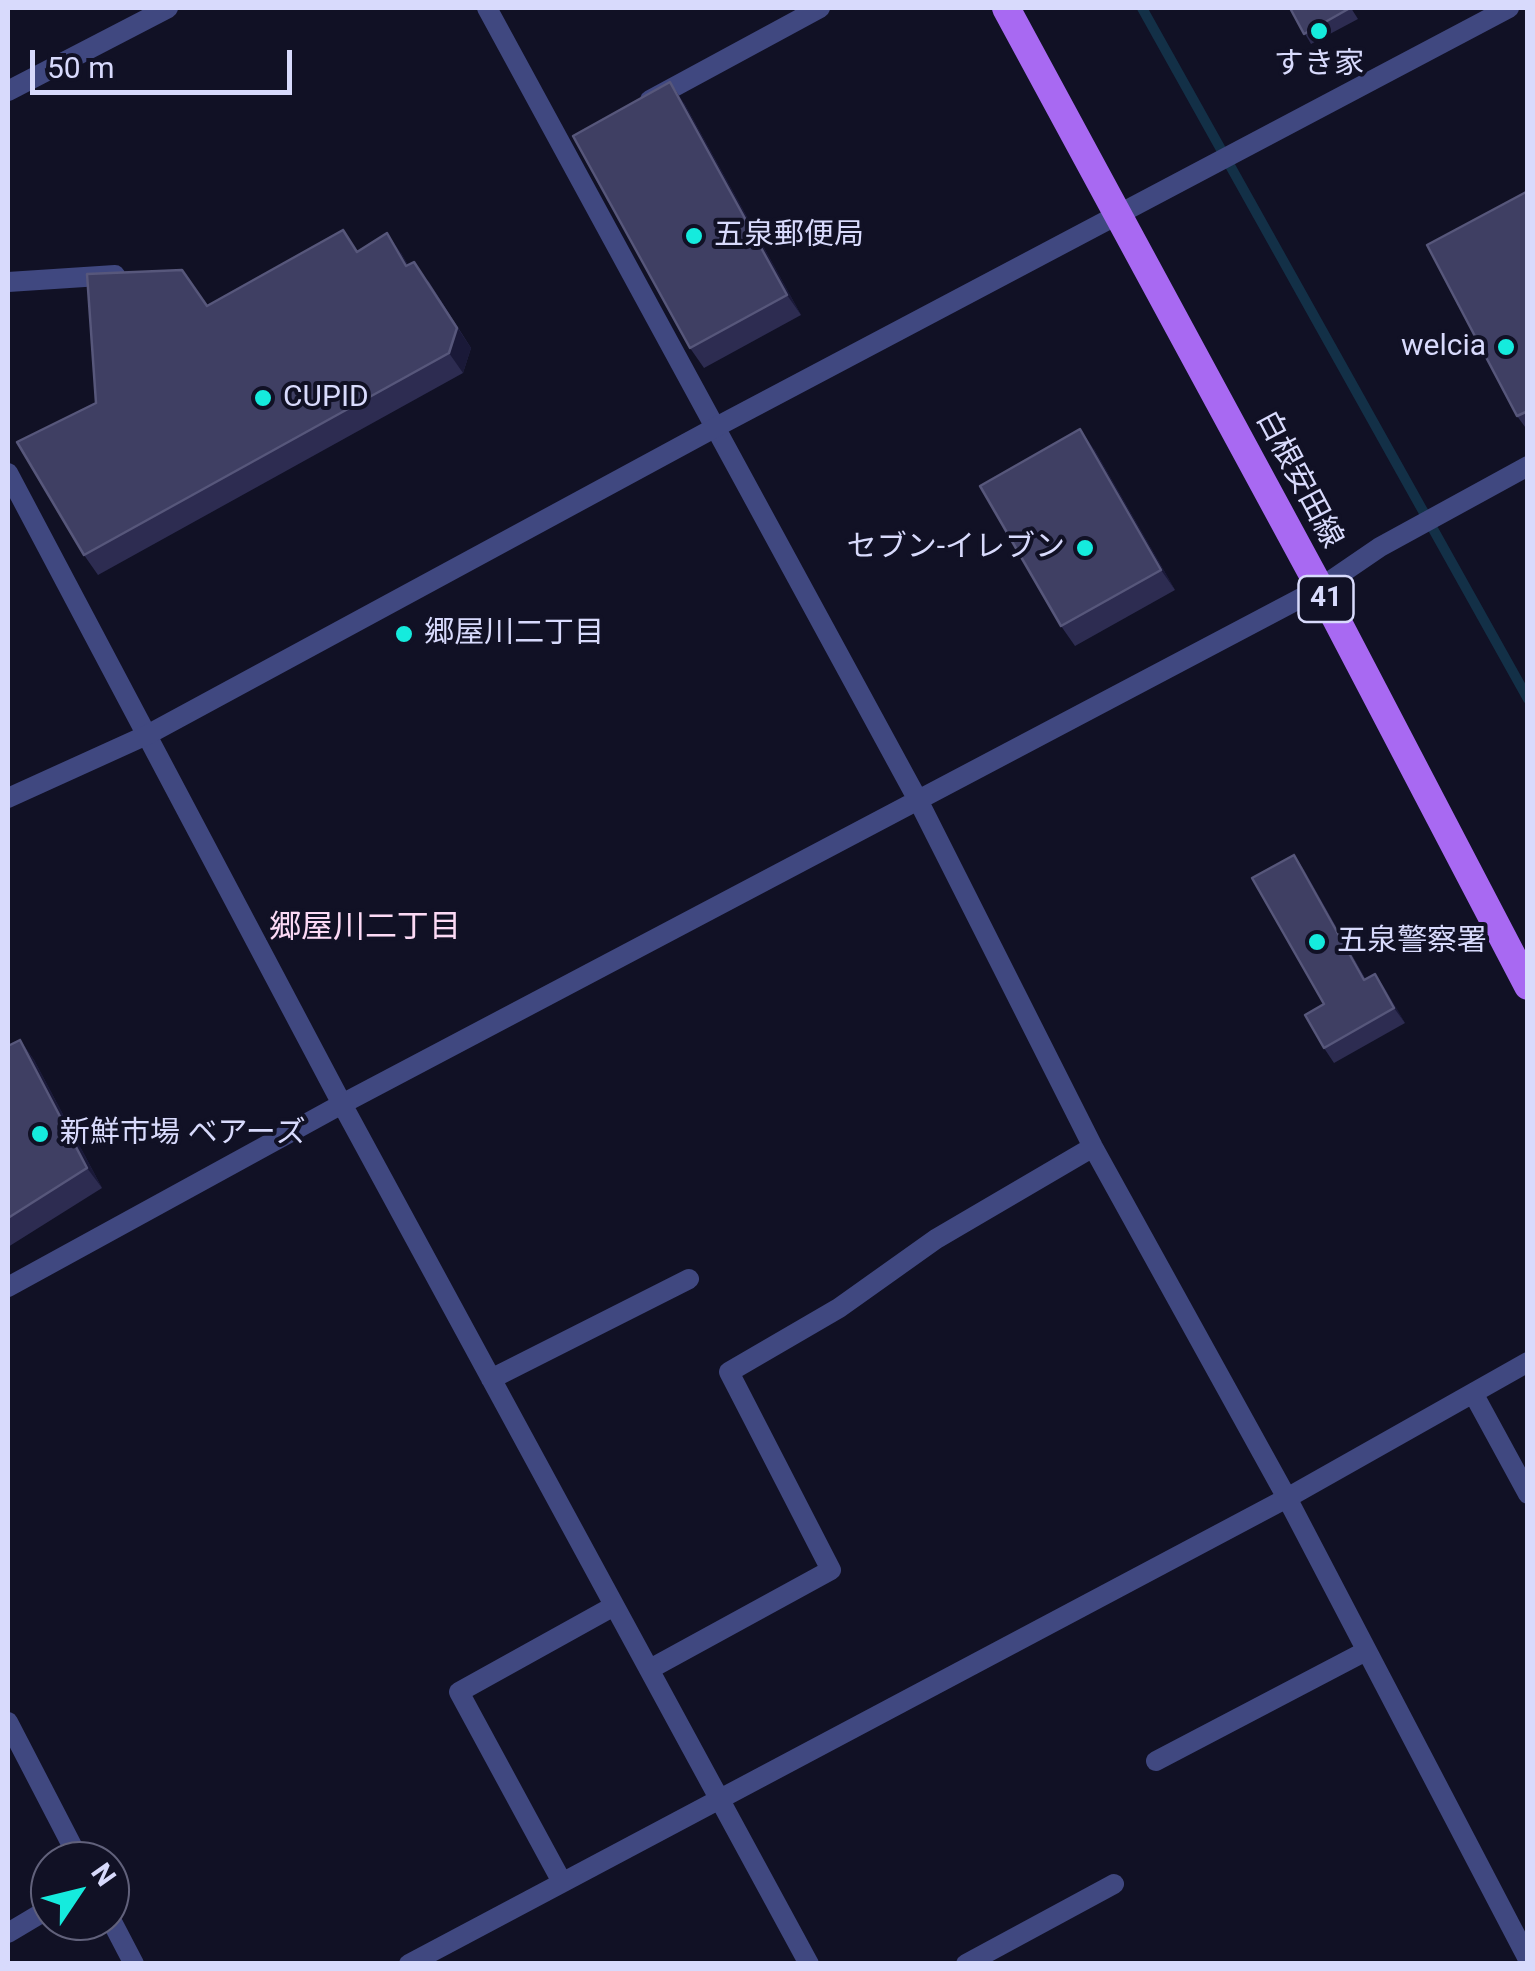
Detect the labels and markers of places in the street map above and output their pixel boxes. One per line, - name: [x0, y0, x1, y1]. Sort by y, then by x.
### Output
- marker: すき家: [1308, 20, 1330, 42]
- place label: すき家: [1274, 47, 1364, 83]
- place label: 五泉郵便局: [714, 218, 864, 254]
- marker: 五泉郵便局: [683, 225, 705, 247]
- place label: welcia: [1401, 329, 1486, 365]
- marker: welcia: [1495, 336, 1517, 358]
- place label: CUPID: [283, 380, 369, 416]
- marker: CUPID: [252, 387, 274, 409]
- place label: セブン-イレブン: [847, 530, 1065, 566]
- marker: セブン-イレブン: [1074, 537, 1096, 559]
- place label: 郷屋川二丁目: [424, 616, 604, 652]
- marker: 郷屋川二丁目: [393, 623, 415, 645]
- place label: 五泉警察署: [1337, 924, 1487, 960]
- marker: 五泉警察署: [1306, 931, 1328, 953]
- place label: 新鮮市場 ベアーズ: [60, 1116, 306, 1152]
- marker: 新鮮市場 ベアーズ: [29, 1123, 51, 1145]

